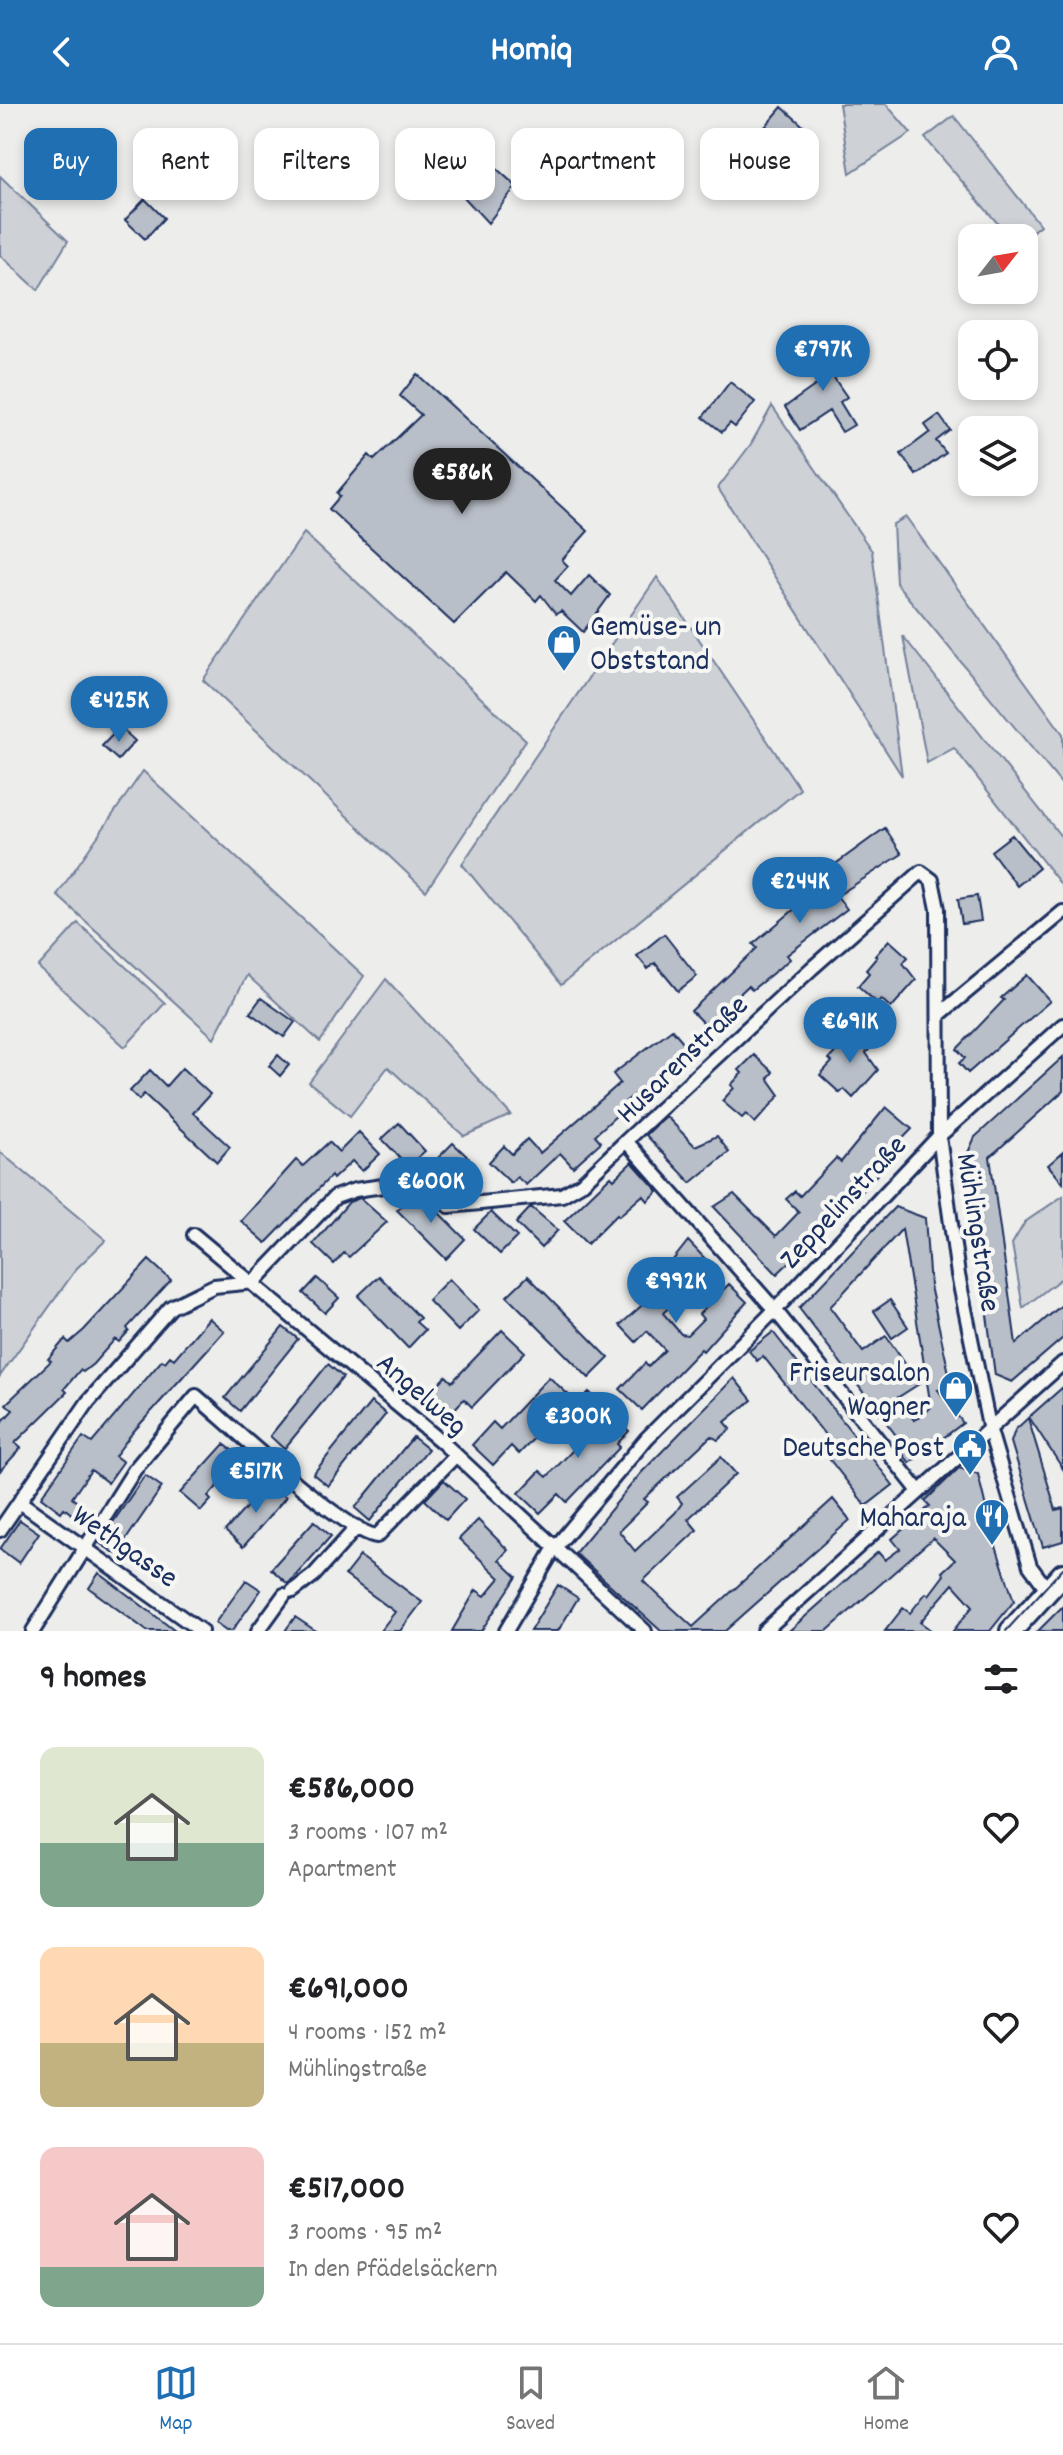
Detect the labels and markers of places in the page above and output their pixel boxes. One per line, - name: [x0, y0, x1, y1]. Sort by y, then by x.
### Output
- pin: €797K: [767, 325, 879, 393]
- pin: €586K: [406, 448, 518, 516]
- place label: Gemüse- un Obststand: [590, 608, 722, 685]
- shop icon: Gemüse- un Obststand: [545, 623, 583, 673]
- pin: €425K: [63, 676, 175, 744]
- pin: €244K: [744, 857, 856, 925]
- pin: €691K: [794, 997, 906, 1065]
- pin: €600K: [375, 1157, 487, 1225]
- pin: €992K: [620, 1257, 732, 1325]
- place label: Friseursalon Wagner: [789, 1354, 930, 1431]
- shop icon: Friseursalon Wagner: [937, 1369, 975, 1419]
- pin: €300K: [522, 1392, 634, 1460]
- public building icon: Deutsche Post: [951, 1427, 989, 1477]
- place label: Deutsche Post: [782, 1429, 944, 1472]
- pin: €517K: [200, 1447, 312, 1515]
- restaurant icon: Maharaja: [973, 1497, 1011, 1547]
- place label: Maharaja: [859, 1499, 967, 1542]

